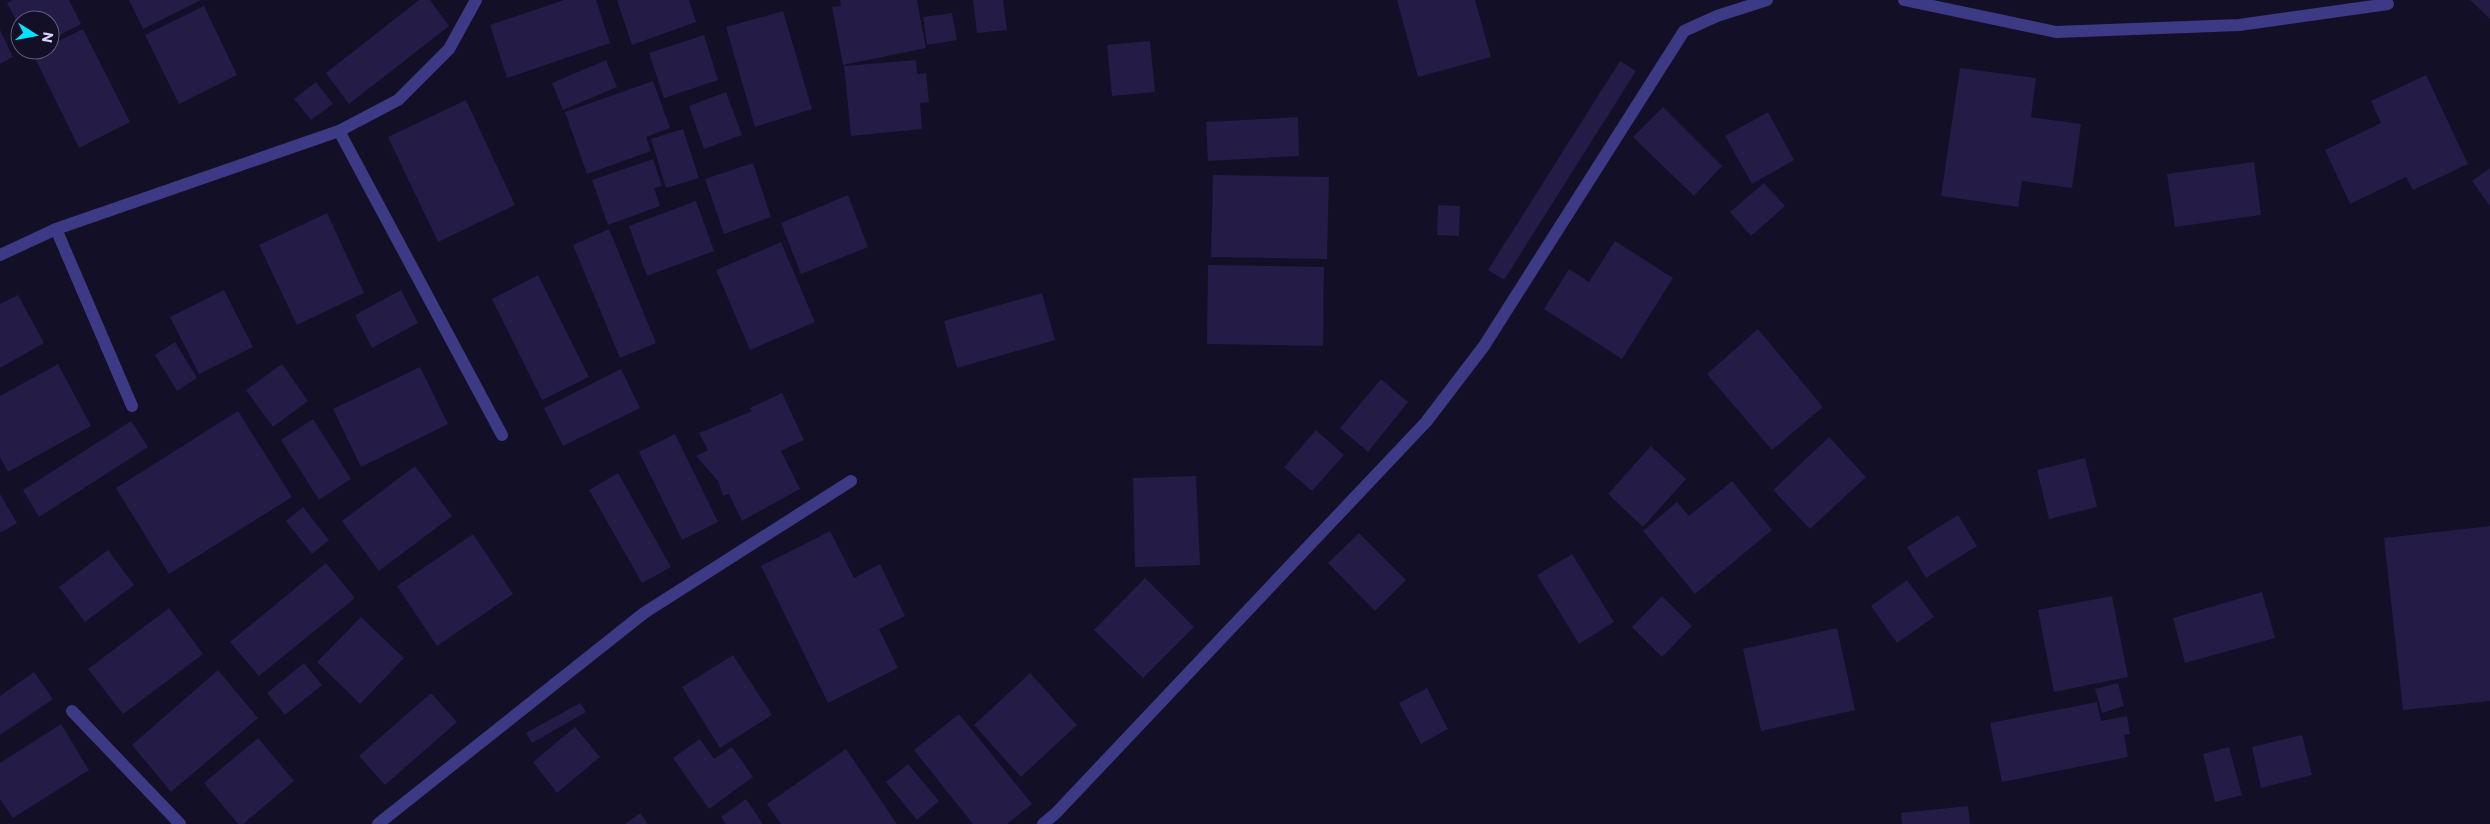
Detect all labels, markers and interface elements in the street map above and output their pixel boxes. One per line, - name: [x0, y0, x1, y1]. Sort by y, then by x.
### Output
- north arrow: [10, 10, 60, 60]
- text: N: [39, 31, 58, 44]

